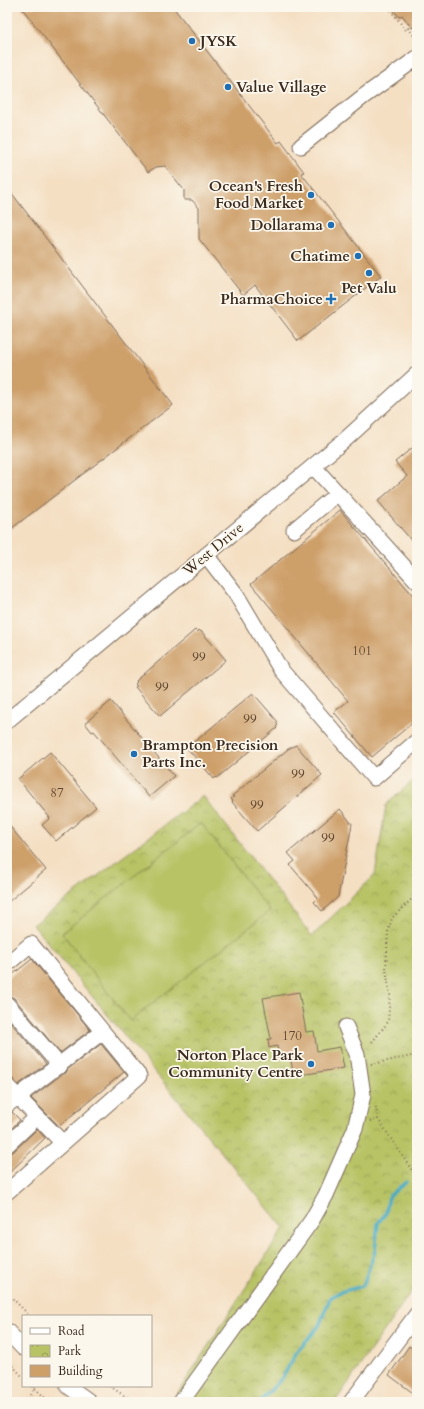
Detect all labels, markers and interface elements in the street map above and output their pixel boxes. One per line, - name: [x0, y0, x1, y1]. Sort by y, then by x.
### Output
- place label: JYSK: [198, 31, 238, 51]
- marker: JYSK: [187, 36, 197, 46]
- place label: Value Village: [236, 77, 327, 97]
- marker: Value Village: [223, 82, 233, 92]
- place label: Ocean's Fresh Food Market: [209, 176, 304, 213]
- marker: Ocean's Fresh Food Market: [306, 190, 316, 200]
- place label: Dollarama: [250, 215, 324, 235]
- marker: Dollarama: [326, 220, 336, 230]
- place label: Chatime: [290, 246, 350, 266]
- marker: Chatime: [353, 251, 363, 261]
- marker: Pet Valu: [364, 268, 374, 278]
- place label: Pet Valu: [341, 278, 397, 298]
- place label: PharmaChoice: [220, 289, 323, 309]
- marker: PharmaChoice: [326, 294, 336, 304]
- street label: West Drive: [178, 518, 248, 581]
- house number: 101: [352, 642, 372, 660]
- house number: 99: [192, 648, 206, 666]
- house number: 99: [155, 678, 169, 696]
- house number: 99: [243, 710, 257, 728]
- place label: Brampton Precision Parts Inc.: [142, 735, 279, 772]
- marker: Brampton Precision Parts Inc.: [129, 749, 139, 759]
- house number: 99: [291, 765, 305, 783]
- house number: 87: [50, 784, 64, 802]
- house number: 99: [250, 796, 264, 814]
- house number: 99: [321, 829, 335, 847]
- house number: 170: [282, 1027, 302, 1045]
- place label: Norton Place Park Community Centre: [168, 1045, 304, 1082]
- marker: Norton Place Park Community Centre: [306, 1059, 316, 1069]
- legend: [22, 1315, 152, 1387]
- text: Road: [58, 1323, 85, 1339]
- text: Park: [58, 1343, 82, 1359]
- text: Building: [58, 1363, 103, 1379]

